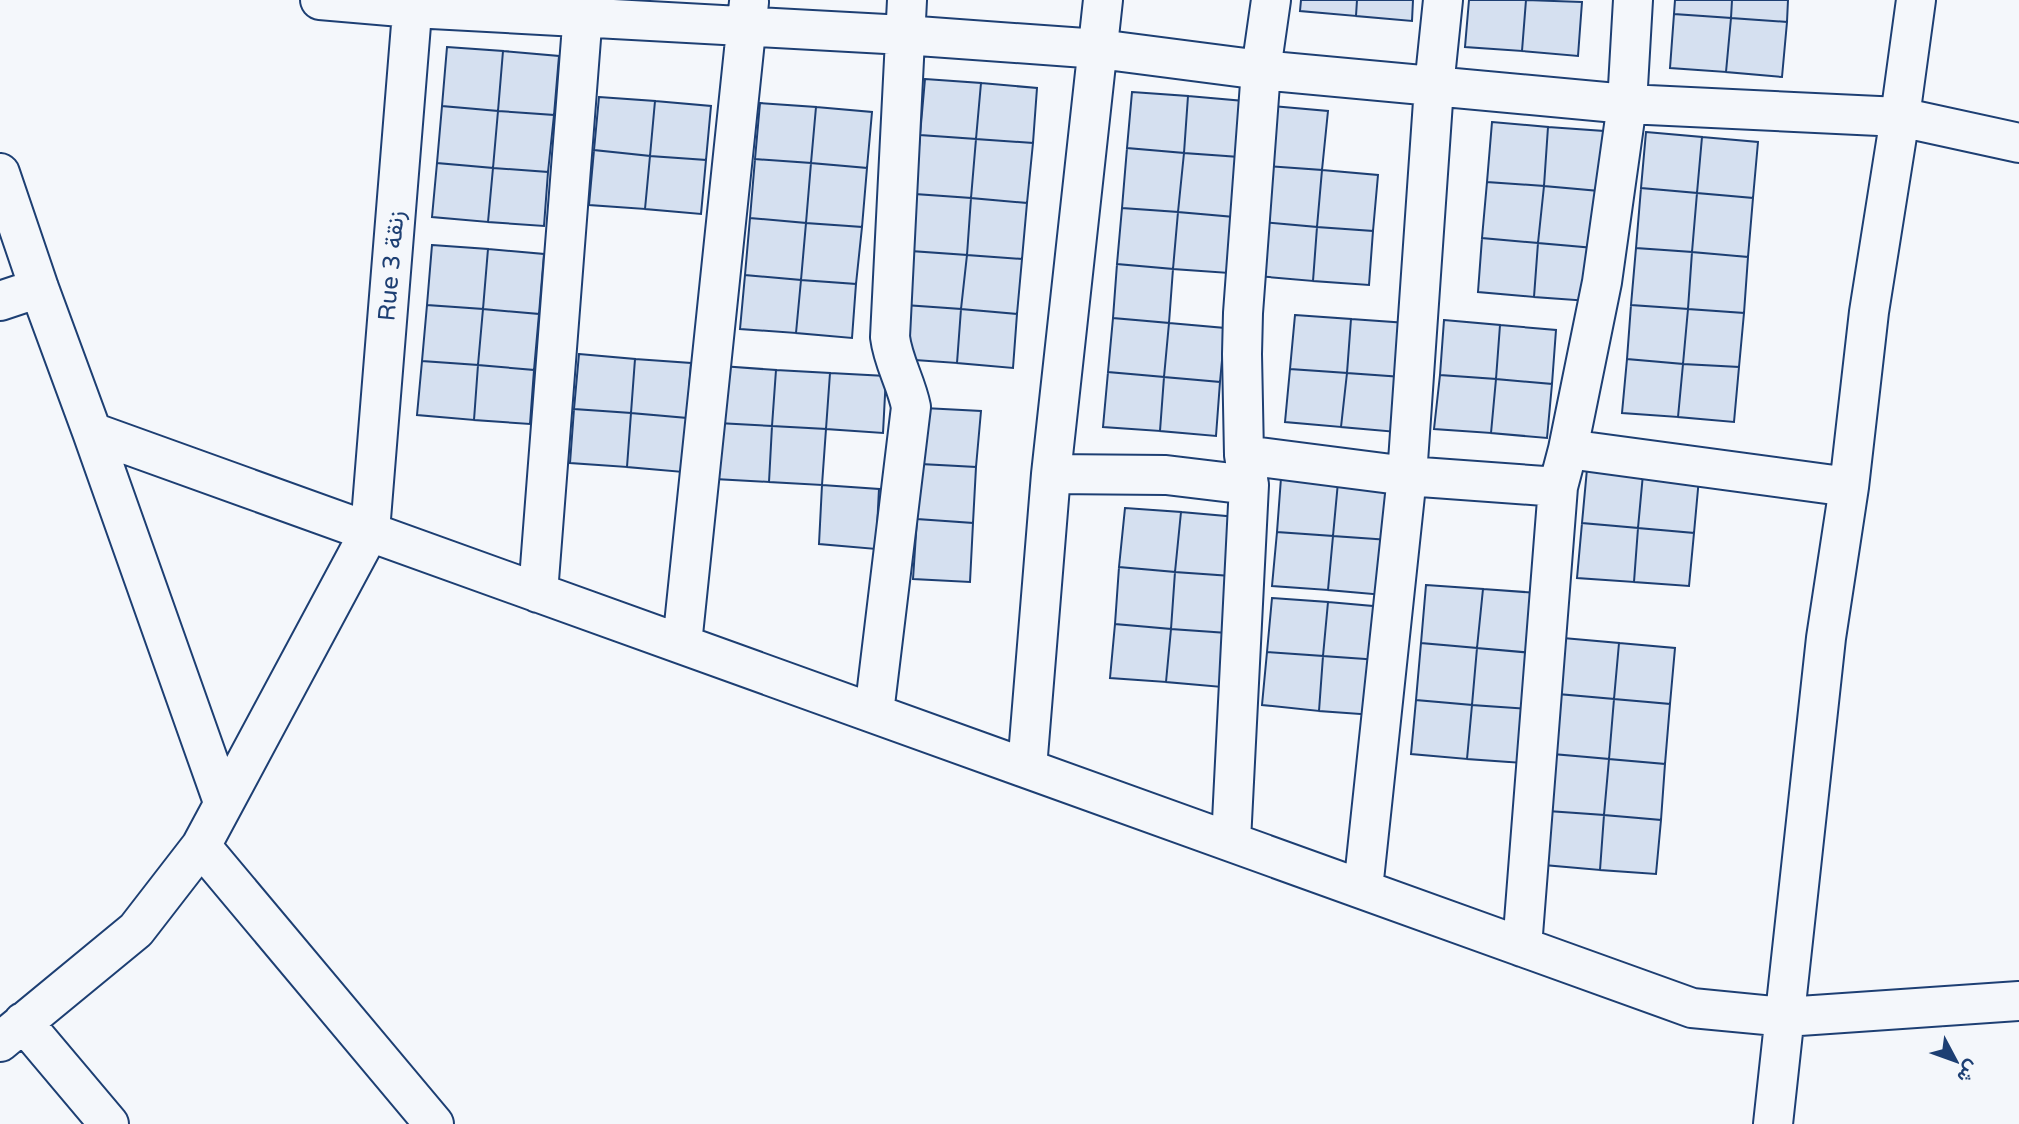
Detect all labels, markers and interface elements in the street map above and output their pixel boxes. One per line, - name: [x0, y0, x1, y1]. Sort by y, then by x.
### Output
- street label: Rue 3 زنقة: [372, 210, 411, 322]
- north arrow: [1921, 1026, 1991, 1096]
- text: ش: [1952, 1056, 1984, 1087]

